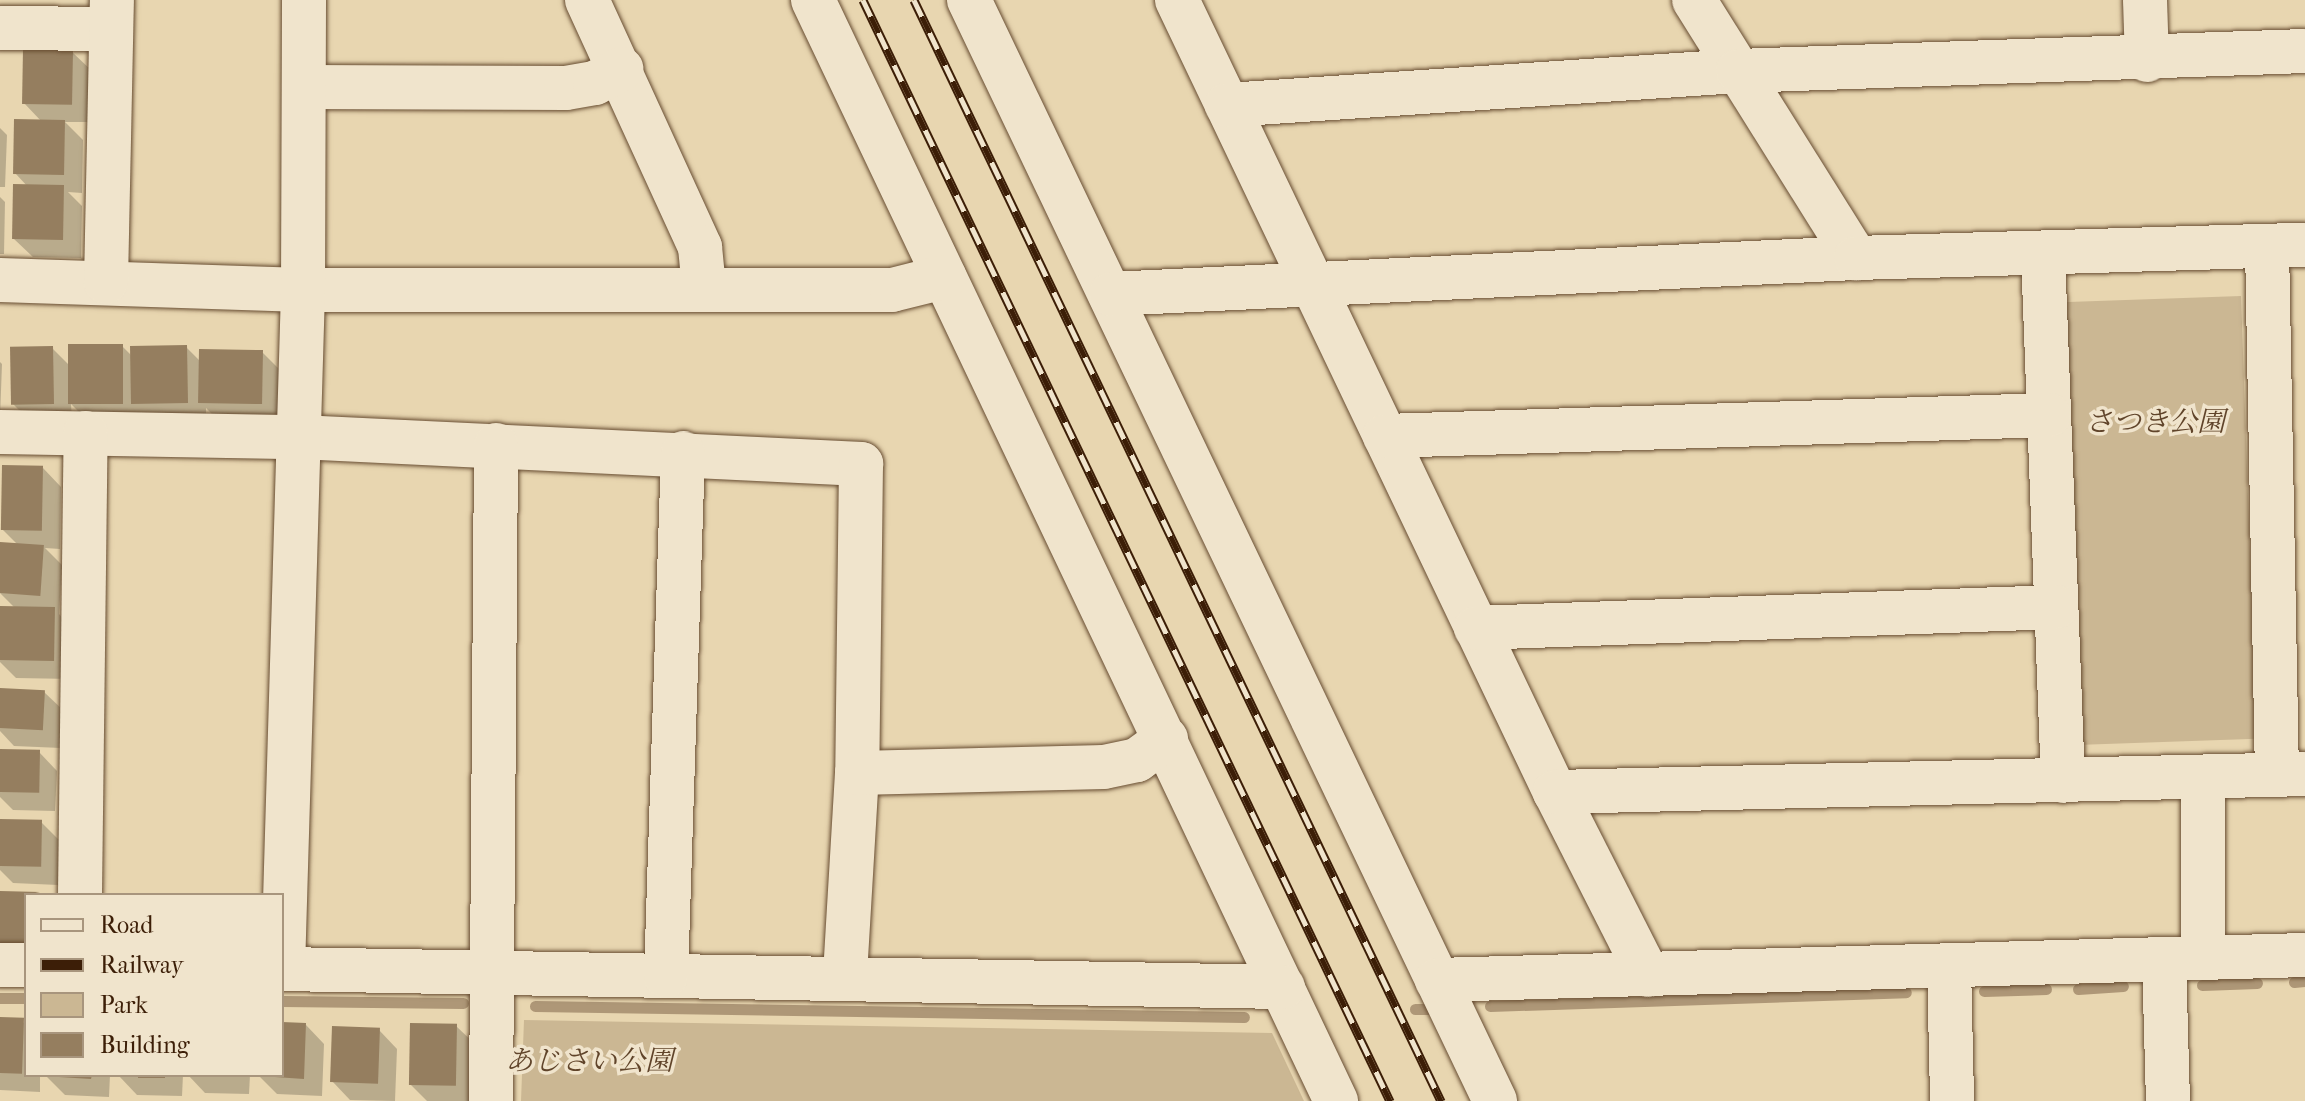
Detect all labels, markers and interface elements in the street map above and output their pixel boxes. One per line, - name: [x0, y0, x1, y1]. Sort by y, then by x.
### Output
- park label: さつき公園: [2085, 405, 2225, 439]
- legend: [24, 893, 284, 1077]
- text: Road: [100, 911, 153, 939]
- text: Railway: [100, 951, 183, 979]
- text: Park: [100, 991, 148, 1019]
- text: Building: [100, 1031, 190, 1059]
- park label: あじさい公園: [505, 1044, 673, 1078]

